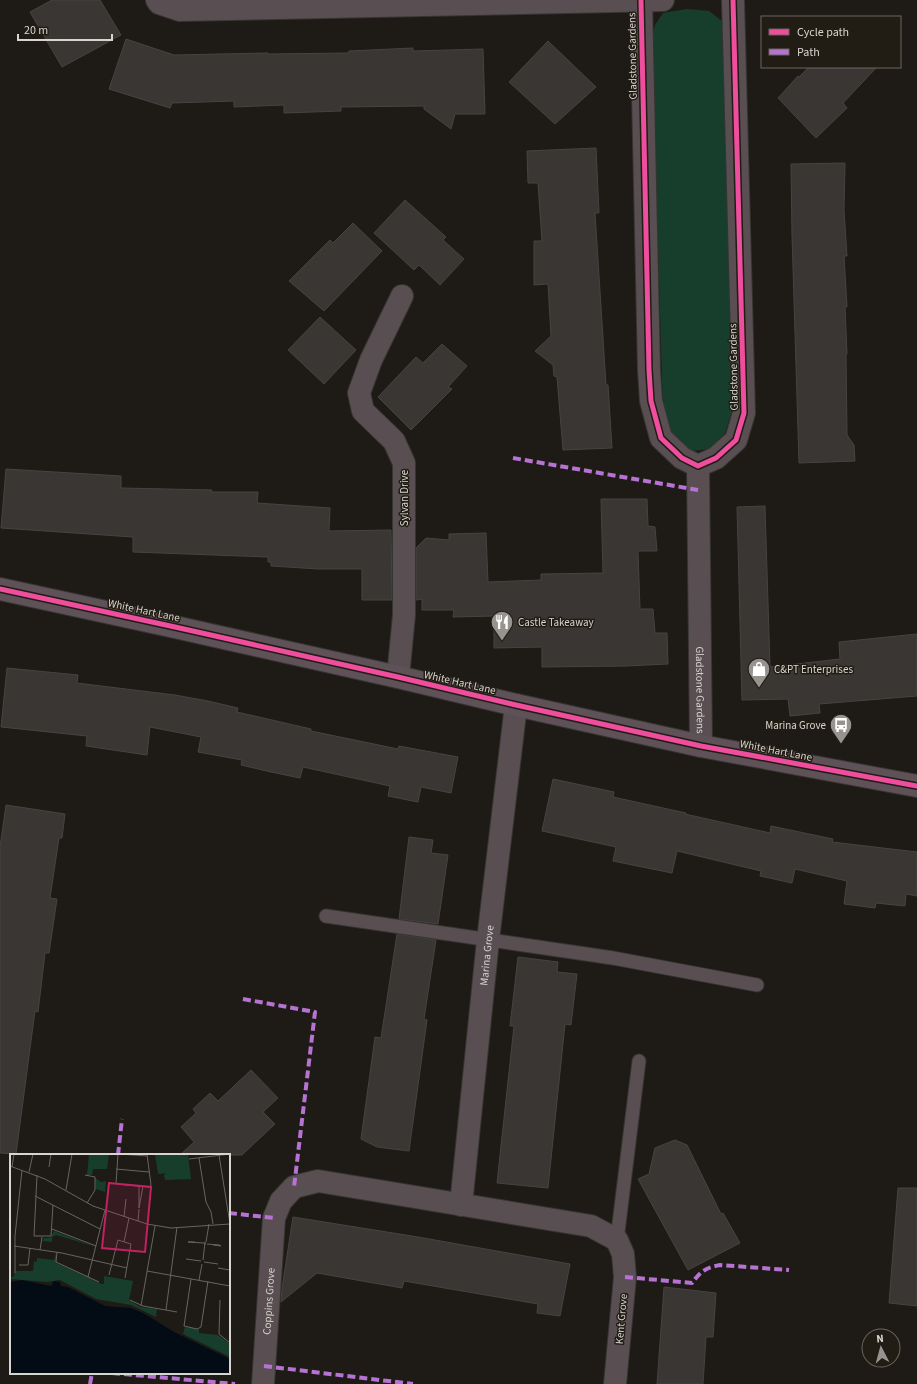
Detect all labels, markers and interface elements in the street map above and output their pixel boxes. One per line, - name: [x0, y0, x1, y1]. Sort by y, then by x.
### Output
- street label: Gladstone Gardens: [624, 12, 641, 100]
- scale bar: [18, 16, 112, 42]
- legend: [761, 16, 901, 68]
- text: 20 m: [24, 22, 48, 39]
- text: Cycle path: [797, 24, 849, 41]
- text: Path: [797, 44, 820, 61]
- street label: Gladstone Gardens: [725, 323, 742, 411]
- street label: Sylvan Drive: [397, 469, 412, 526]
- street label: White Hart Lane: [106, 596, 182, 626]
- restaurant icon: Castle Takeaway: [489, 609, 515, 642]
- place label: Castle Takeaway: [518, 615, 594, 630]
- street label: Gladstone Gardens: [692, 646, 708, 734]
- shop icon: C&PT Enterprises: [746, 656, 772, 689]
- place label: C&PT Enterprises: [774, 662, 853, 677]
- street label: White Hart Lane: [422, 667, 498, 698]
- bus stop icon: Marina Grove: [828, 712, 854, 745]
- place label: Marina Grove: [765, 718, 827, 733]
- street label: White Hart Lane: [738, 736, 814, 765]
- street label: Marina Grove: [476, 924, 498, 986]
- inset map: [10, 1154, 230, 1374]
- street label: Coppins Grove: [259, 1267, 279, 1335]
- street label: Kent Grove: [612, 1293, 631, 1345]
- north arrow: [861, 1328, 901, 1368]
- text: N: [876, 1331, 884, 1346]

